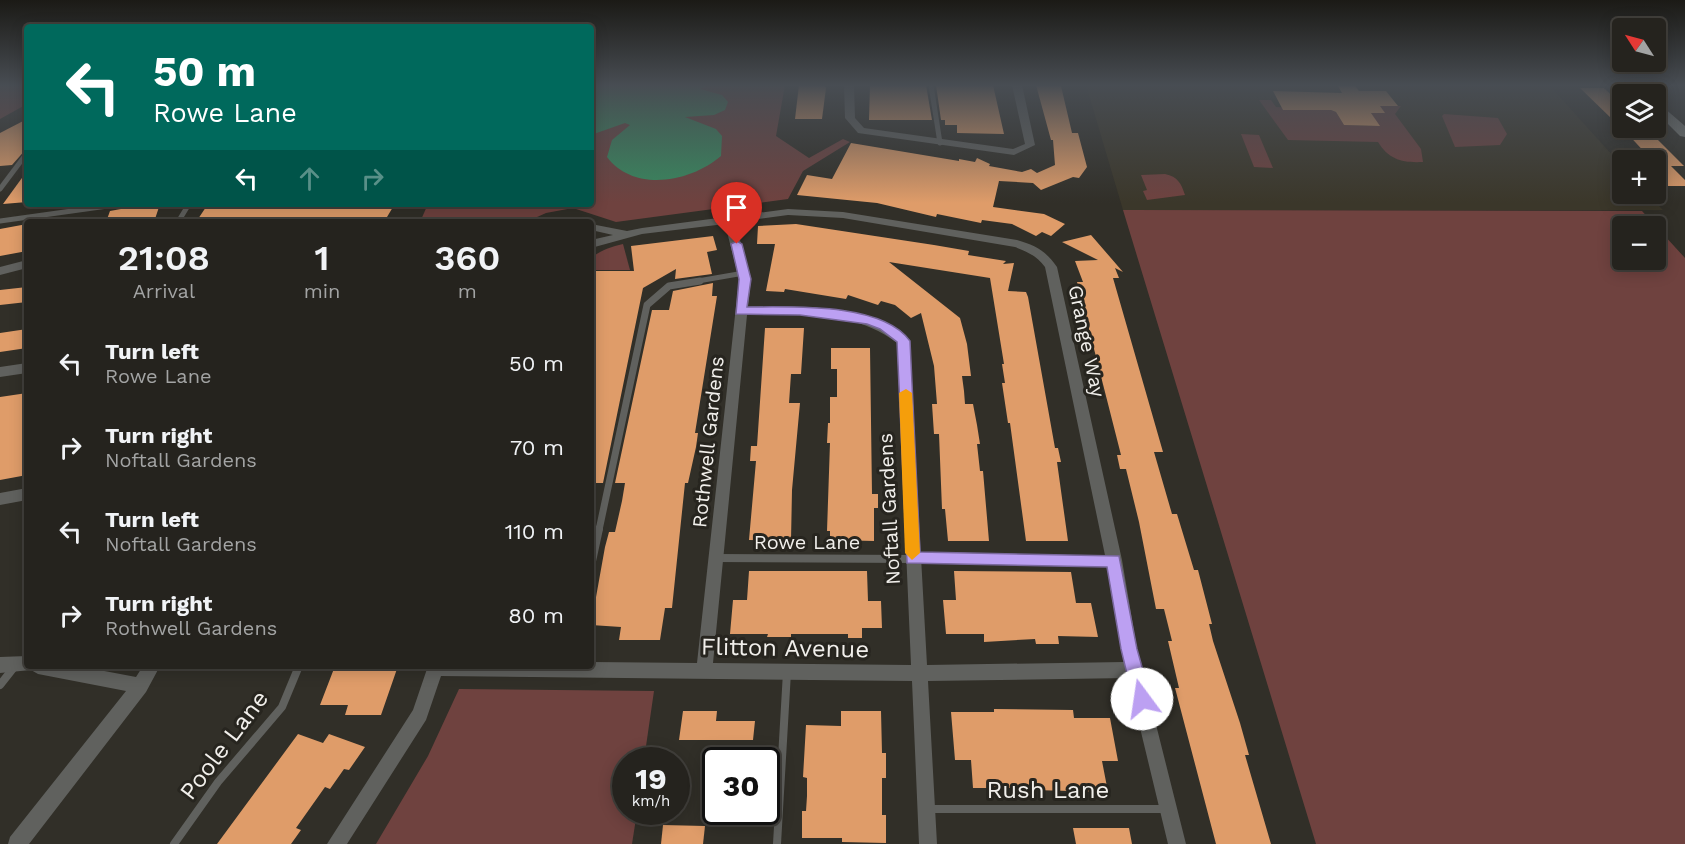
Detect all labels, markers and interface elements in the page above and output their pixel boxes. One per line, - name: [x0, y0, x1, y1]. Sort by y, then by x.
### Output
- north arrow: [1612, 18, 1666, 72]
- map controls: [1612, 18, 1666, 270]
- text: 50 m: [153, 47, 256, 96]
- icon: left: [54, 48, 132, 126]
- button: layers: [1612, 84, 1666, 138]
- text: Rowe Lane: [153, 97, 297, 129]
- button: +: [1612, 150, 1666, 204]
- icon: left: [230, 162, 263, 195]
- icon: ahead: [293, 162, 326, 195]
- icon: right: [356, 162, 389, 195]
- pin: [711, 182, 762, 244]
- icon: arrive: [720, 191, 753, 224]
- button: −: [1612, 216, 1666, 270]
- text: 21:08: [118, 237, 210, 279]
- text: 1: [315, 237, 330, 279]
- text: 360: [434, 237, 500, 279]
- text: Arrival: [133, 279, 195, 303]
- text: min: [304, 279, 340, 303]
- text: m: [458, 279, 477, 303]
- street label: Grange Way: [1063, 283, 1111, 400]
- text: Turn left: [105, 339, 199, 364]
- icon: left: [54, 347, 87, 380]
- text: 50 m: [509, 351, 564, 376]
- street label: Rothwell Gardens: [687, 355, 729, 529]
- text: Rowe Lane: [105, 364, 212, 388]
- text: Turn right: [105, 423, 212, 448]
- icon: right: [54, 431, 87, 464]
- street label: Noftall Gardens: [873, 433, 905, 585]
- text: 70 m: [510, 435, 564, 460]
- text: Noftall Gardens: [105, 448, 257, 472]
- text: Turn left: [105, 507, 199, 532]
- icon: left: [54, 515, 87, 548]
- text: 110 m: [505, 519, 564, 544]
- street label: Rowe Lane: [754, 530, 860, 554]
- text: Noftall Gardens: [105, 532, 257, 556]
- text: Turn right: [105, 591, 212, 616]
- icon: right: [54, 599, 87, 632]
- text: 80 m: [508, 603, 564, 628]
- text: Rothwell Gardens: [105, 616, 277, 640]
- street label: Flitton Avenue: [701, 633, 869, 663]
- position arrow: [1110, 667, 1174, 731]
- street label: Poole Lane: [174, 685, 274, 805]
- speed limit sign: 30: [702, 747, 780, 825]
- text: 19: [635, 761, 667, 796]
- street label: Rush Lane: [987, 776, 1109, 804]
- text: km/h: [632, 792, 670, 810]

